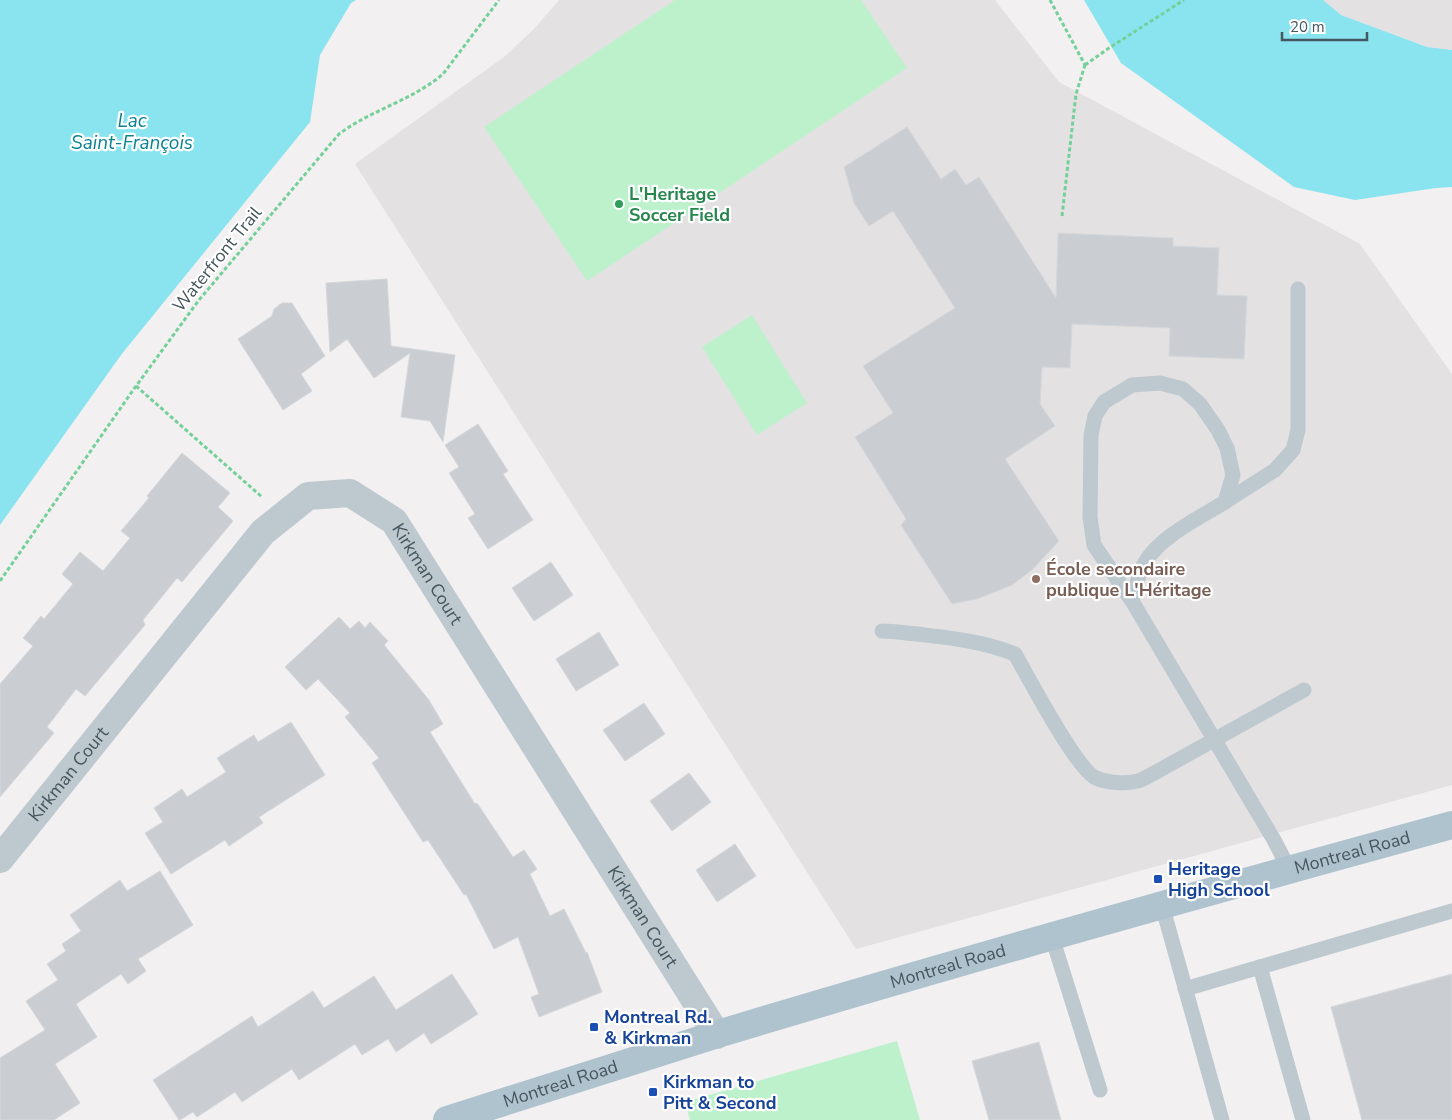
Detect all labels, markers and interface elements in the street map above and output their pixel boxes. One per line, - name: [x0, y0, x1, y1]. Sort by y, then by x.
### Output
- scale bar: [1282, 10, 1367, 42]
- text: 20 m: [1290, 17, 1325, 37]
- water label: Lac Saint-François: [71, 108, 193, 156]
- place label: L'Heritage Soccer Field: [629, 182, 730, 227]
- marker: L'Heritage Soccer Field: [613, 198, 625, 210]
- street label: Waterfront Trail: [167, 201, 267, 317]
- street label: Kirkman Court: [386, 519, 469, 630]
- place label: École secondaire publique L'Héritage: [1046, 557, 1212, 602]
- marker: École secondaire publique L'Héritage: [1030, 573, 1042, 585]
- street label: Kirkman Court: [23, 721, 114, 827]
- street label: Montreal Road: [1291, 825, 1413, 880]
- place label: Heritage High School: [1168, 857, 1270, 902]
- street label: Kirkman Court: [602, 861, 684, 973]
- marker: Heritage High School: [1152, 873, 1164, 885]
- street label: Montreal Road: [887, 938, 1008, 994]
- place label: Montreal Rd. & Kirkman: [604, 1005, 712, 1050]
- marker: Montreal Rd. & Kirkman: [588, 1021, 600, 1033]
- street label: Montreal Road: [500, 1054, 621, 1113]
- place label: Kirkman to Pitt & Second: [663, 1070, 777, 1115]
- marker: Kirkman to Pitt & Second: [647, 1086, 659, 1098]

